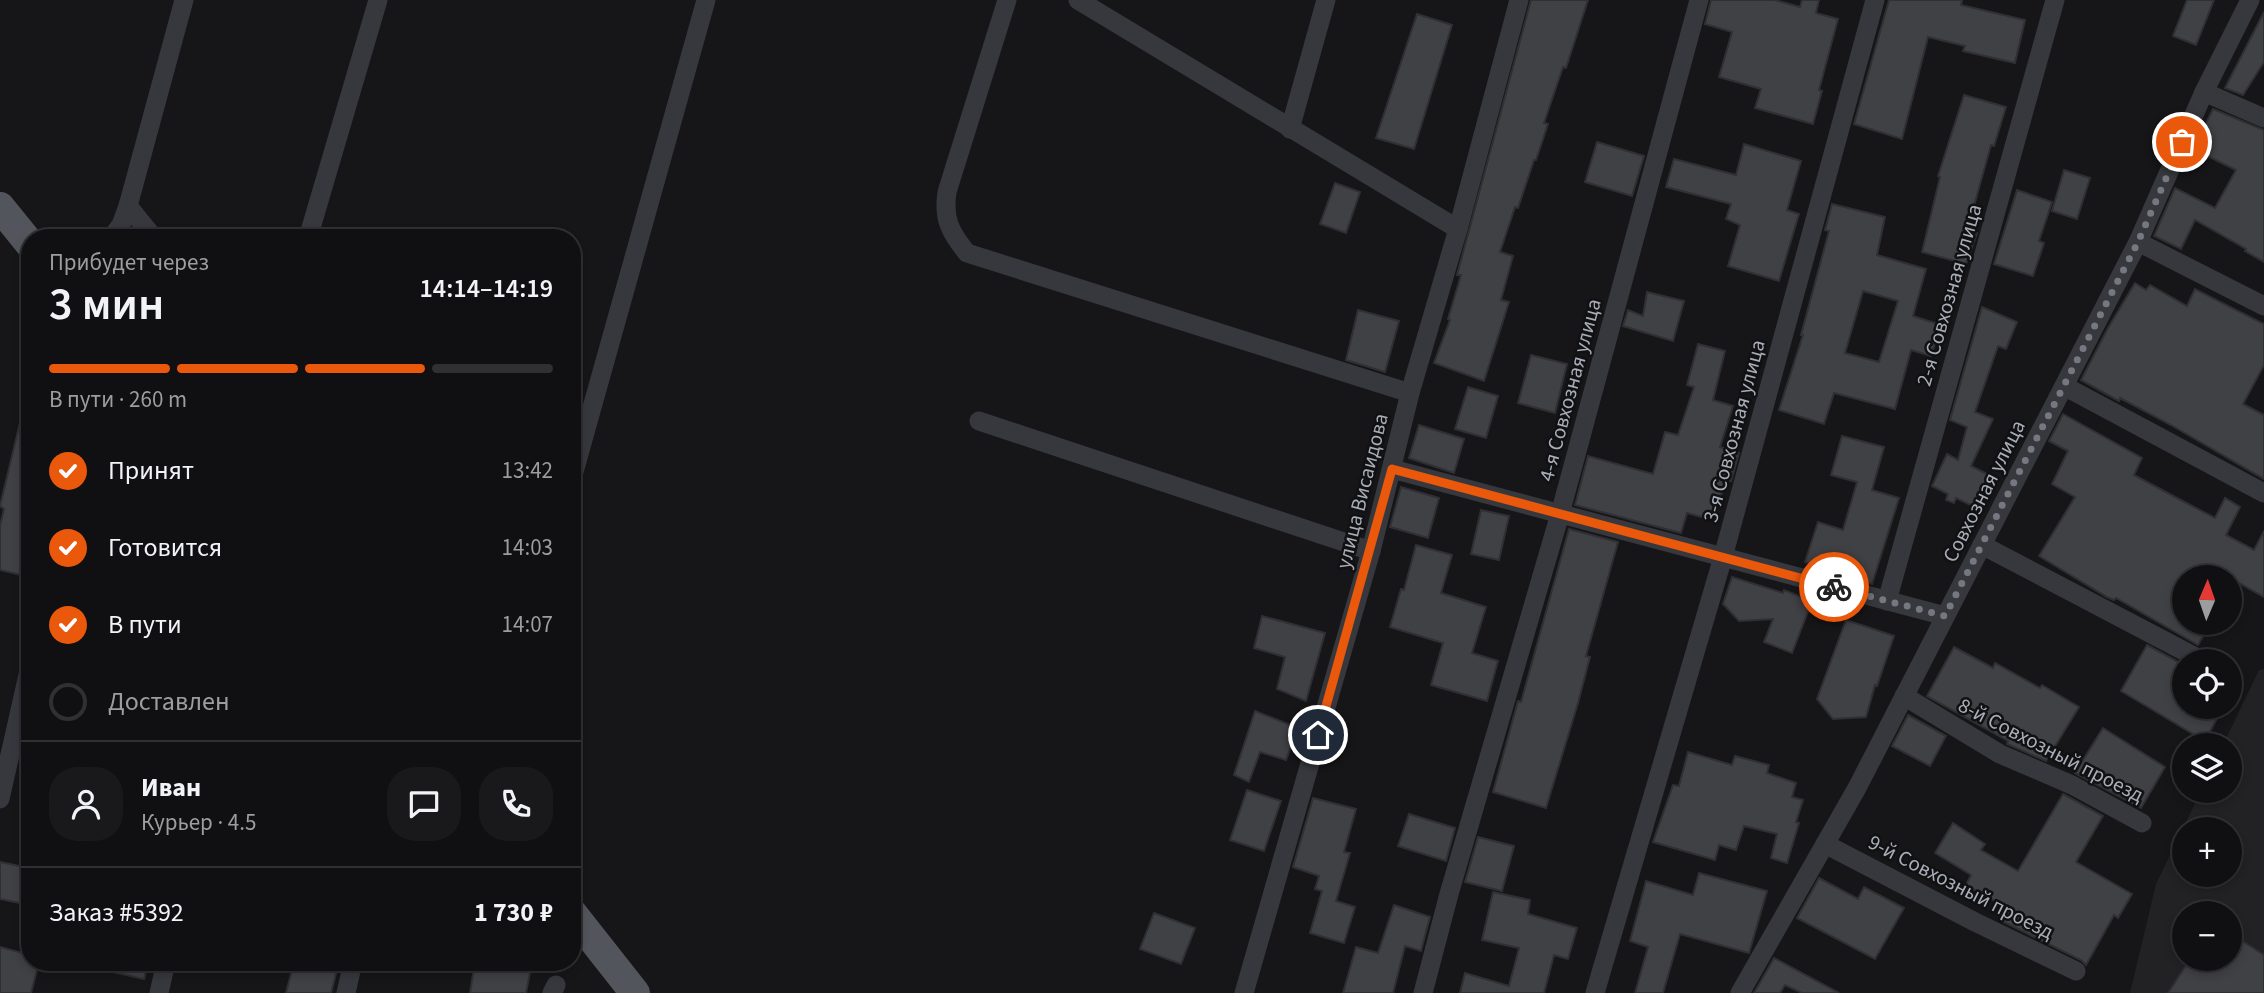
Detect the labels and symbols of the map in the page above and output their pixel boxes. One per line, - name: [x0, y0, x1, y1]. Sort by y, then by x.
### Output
- pin: [2152, 112, 2212, 172]
- street label: 2-я Совхозная улица: [1909, 201, 1989, 389]
- street label: 4-я Совхозная улица: [1531, 295, 1609, 485]
- street label: 3-я Совхозная улица: [1695, 336, 1773, 526]
- street label: улица Висаидова: [1328, 410, 1396, 572]
- street label: Совхозная улица: [1935, 415, 2033, 567]
- courier: [1799, 552, 1869, 622]
- north arrow: [2172, 565, 2242, 635]
- street label: 8-й Совхозный проезд: [1953, 690, 2149, 810]
- pin: [1288, 705, 1348, 765]
- street label: 9-й Совхозный проезд: [1863, 827, 2059, 947]

